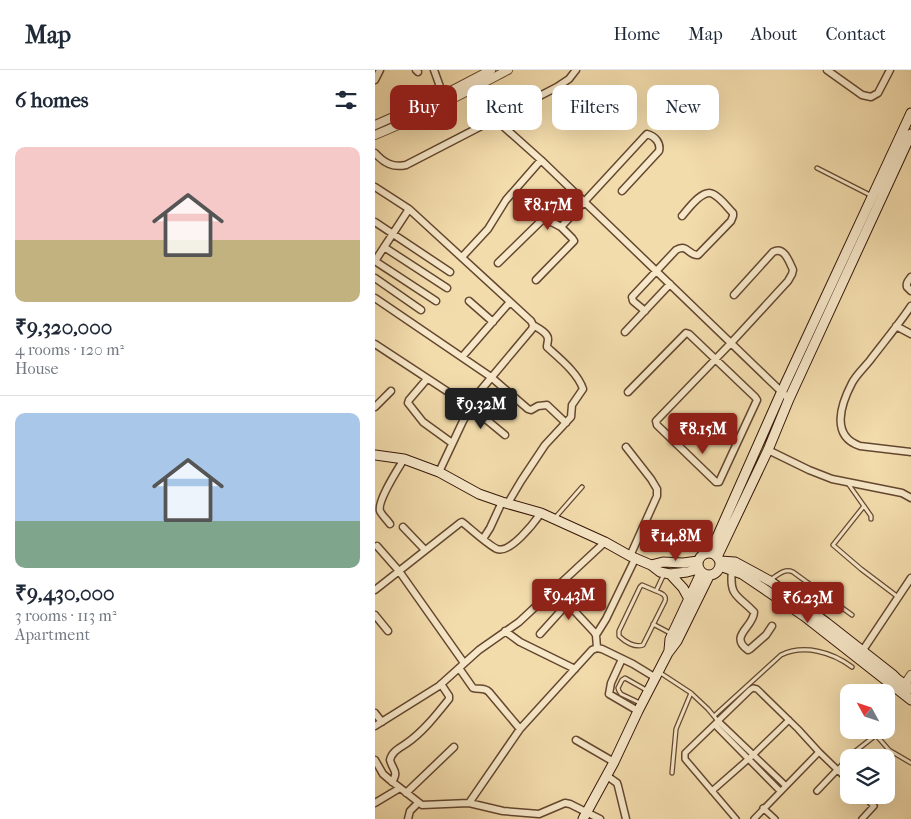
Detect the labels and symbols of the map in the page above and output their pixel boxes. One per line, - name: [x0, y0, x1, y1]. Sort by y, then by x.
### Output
- pin: ₹8.17M: [507, 189, 589, 231]
- pin: ₹9.32M: [440, 388, 522, 430]
- pin: ₹8.15M: [662, 412, 744, 455]
- pin: ₹14.8M: [635, 520, 717, 562]
- pin: ₹9.43M: [528, 578, 610, 621]
- pin: ₹6.23M: [767, 582, 849, 624]
- north arrow: [840, 684, 895, 739]

